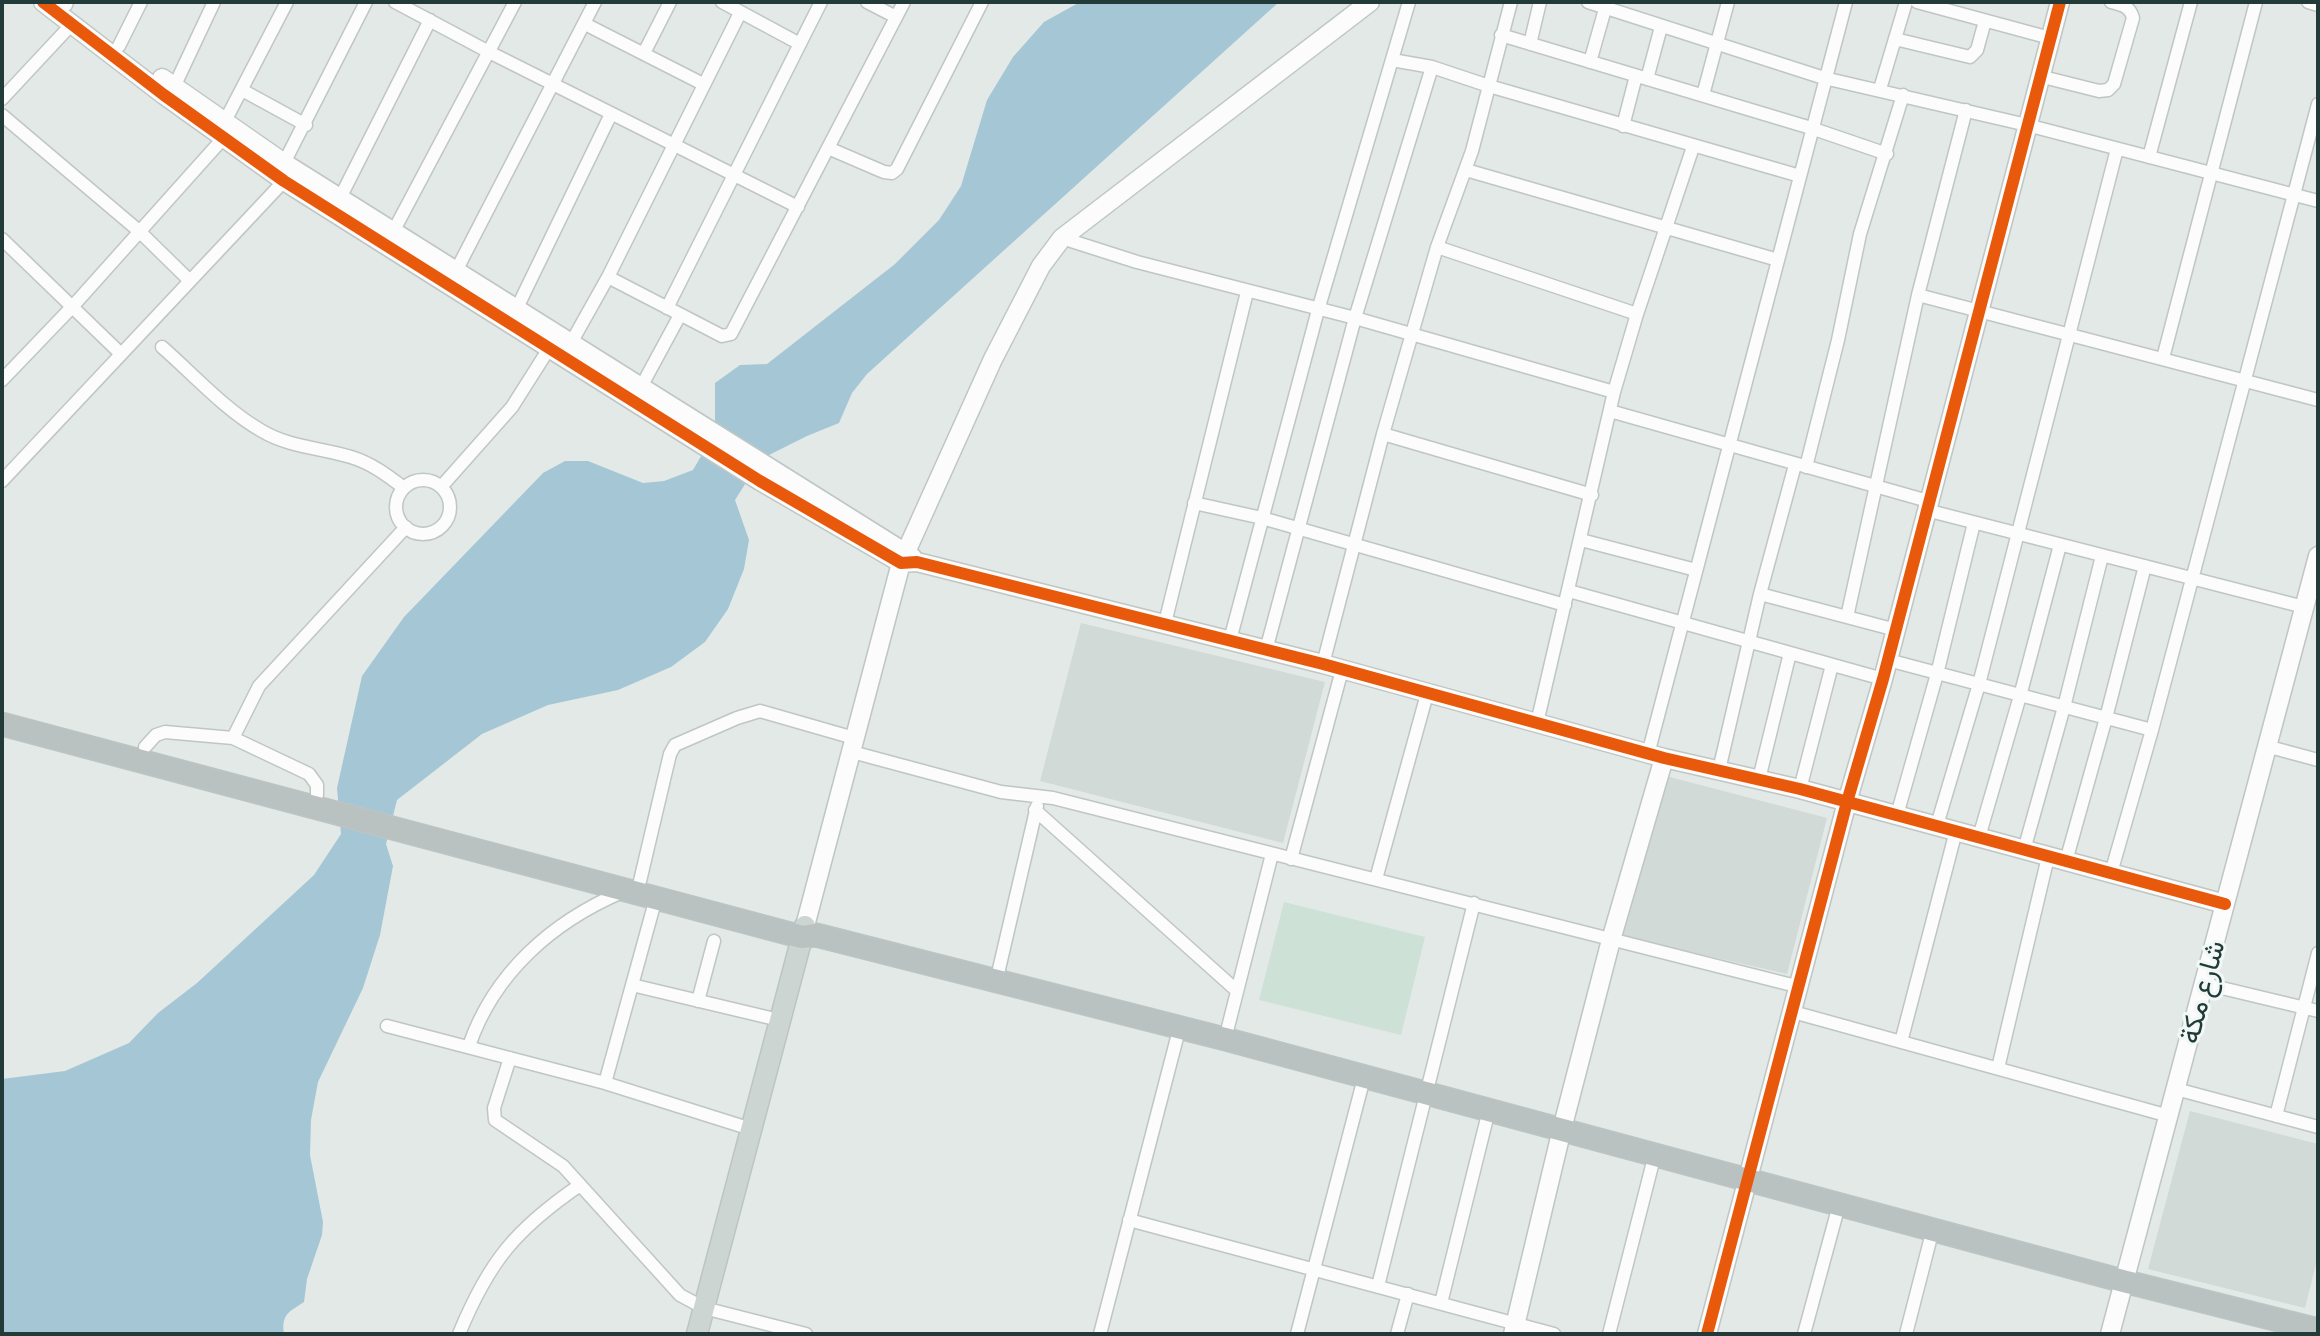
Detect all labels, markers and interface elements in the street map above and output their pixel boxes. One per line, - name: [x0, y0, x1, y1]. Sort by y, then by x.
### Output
- street label: شارع مكة: [2172, 937, 2232, 1047]

